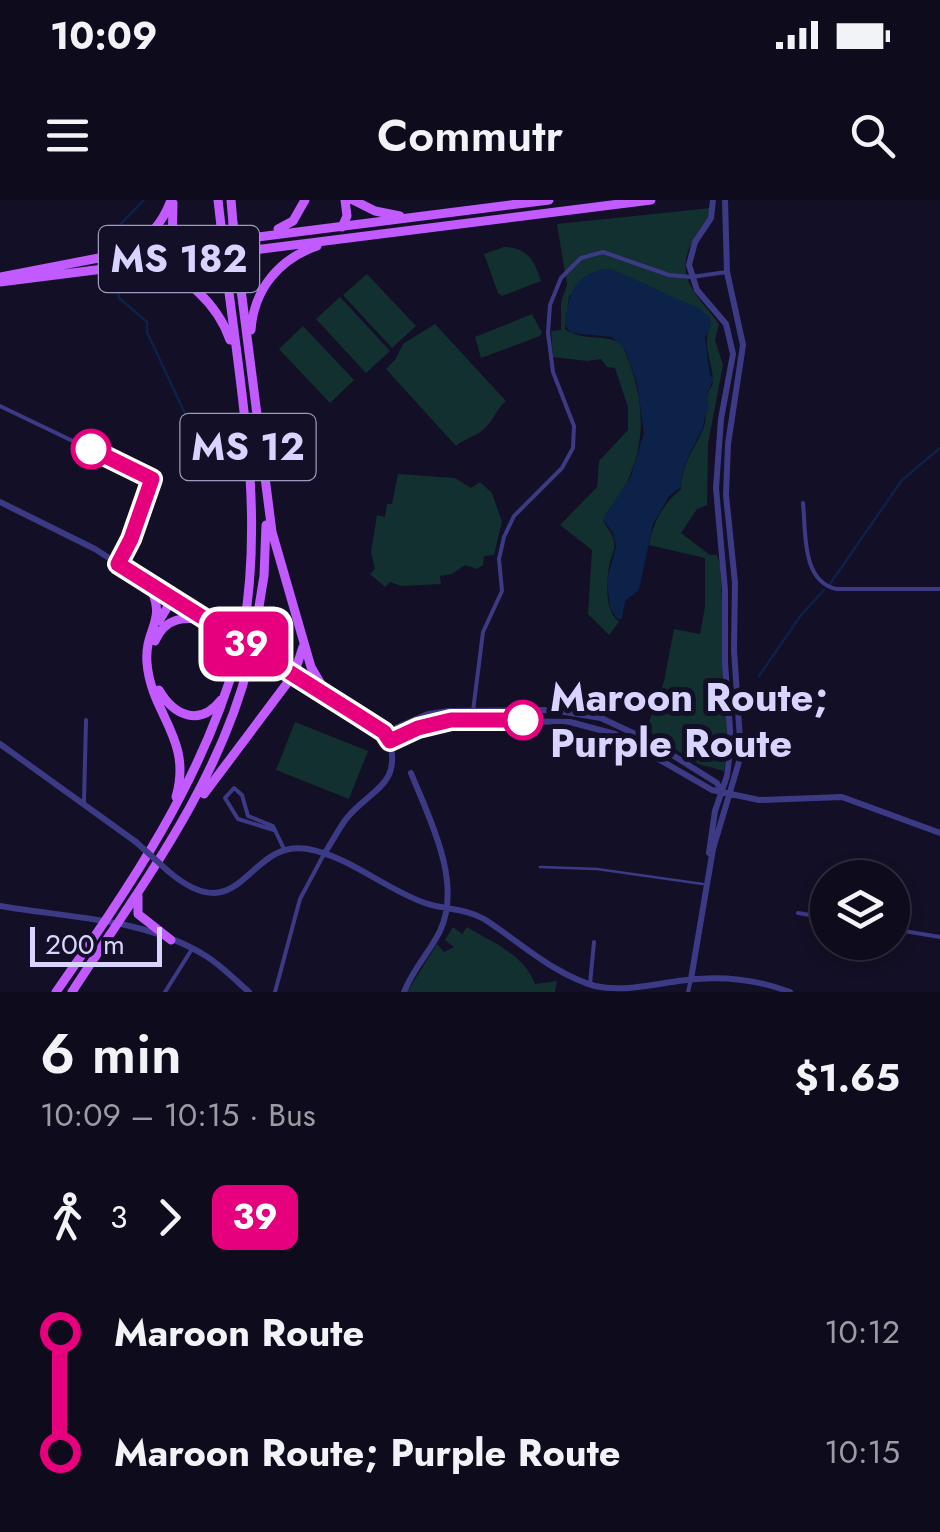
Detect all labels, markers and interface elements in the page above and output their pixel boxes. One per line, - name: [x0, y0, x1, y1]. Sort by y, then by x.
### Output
- text: 10:09: [50, 8, 157, 63]
- text: Commutr: [377, 103, 563, 168]
- icon: menu: [40, 108, 95, 163]
- icon: search: [845, 108, 900, 163]
- road number: MS 182: [99, 226, 259, 292]
- road number: MS 12: [180, 414, 316, 480]
- unlabelled marker: [72, 430, 110, 468]
- line badge: 39: [201, 612, 291, 676]
- text: 39: [223, 619, 269, 669]
- place label: Maroon Route; Purple Route: [550, 668, 829, 772]
- marker: Maroon Route; Purple Route: [504, 701, 542, 739]
- map controls: [810, 860, 910, 960]
- button: layers: [810, 860, 910, 960]
- scale bar: [30, 922, 162, 966]
- text: 200 m: [45, 924, 125, 965]
- text: 6 min: [40, 1014, 182, 1094]
- text: $1.65: [795, 1050, 900, 1105]
- text: 10:09 – 10:15 · Bus: [40, 1092, 316, 1138]
- icon: walk: [40, 1190, 95, 1245]
- icon: forward: [142, 1190, 197, 1245]
- text: 39: [232, 1192, 278, 1242]
- text: 3: [110, 1194, 127, 1240]
- text: Maroon Route: [114, 1305, 364, 1360]
- text: 10:12: [824, 1309, 900, 1355]
- text: Maroon Route; Purple Route: [114, 1425, 621, 1480]
- text: 10:15: [824, 1429, 900, 1475]

